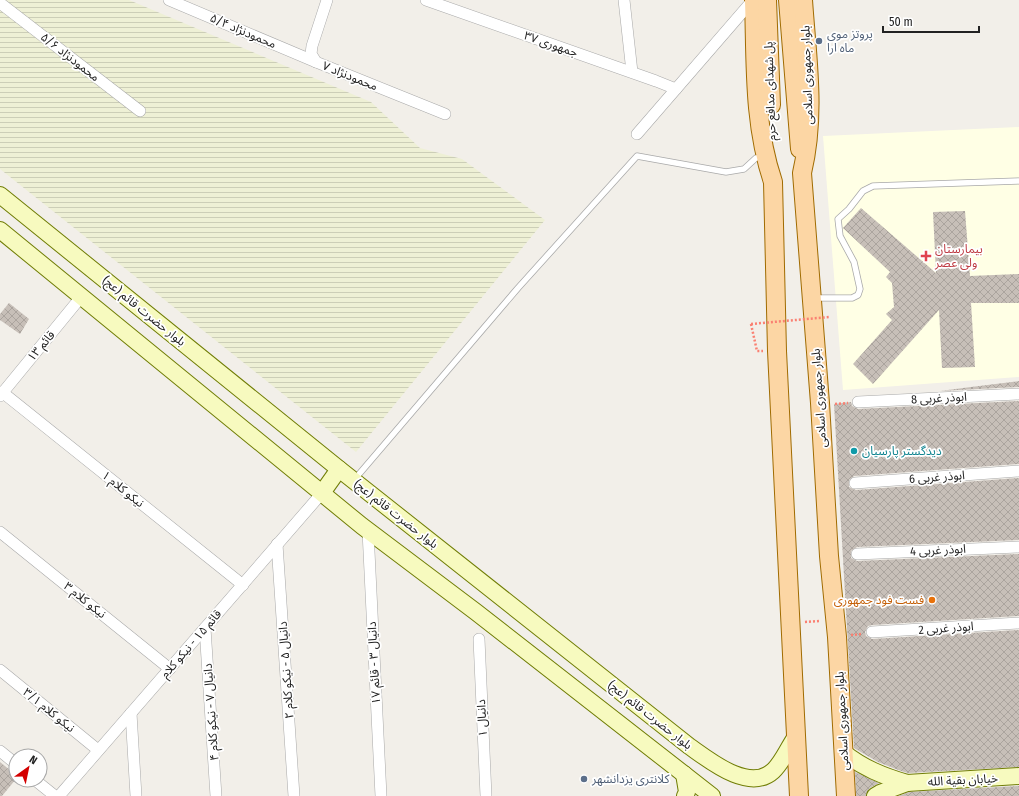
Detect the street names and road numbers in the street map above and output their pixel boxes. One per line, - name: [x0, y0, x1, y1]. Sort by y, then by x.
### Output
- street label: محمودنژاد ۵/۴: [208, 11, 278, 51]
- street label: بلوار جمهوری اسلامی: [798, 25, 816, 125]
- street label: جمهوری ۳۷: [522, 28, 580, 60]
- street label: محمودنژاد ۵/۶: [38, 30, 102, 84]
- street label: پل شهدای مدافع حرم: [761, 41, 781, 141]
- street label: محمودنژاد ۷: [320, 59, 380, 93]
- street label: بلوار حضرت قائم (عج): [98, 273, 188, 350]
- street label: قائم ۱۳: [24, 328, 59, 365]
- street label: بلوار جمهوری اسلامی: [809, 348, 829, 448]
- street label: ابوذر غربی 8: [911, 390, 967, 406]
- street label: نیکو کلام ۱: [98, 468, 147, 512]
- street label: ابوذر غربی 6: [909, 468, 966, 486]
- street label: بلوار حضرت قائم (عج): [350, 477, 441, 553]
- street label: ابوذر غربی 4: [910, 542, 966, 558]
- street label: نیکو کلام ۳: [60, 579, 109, 623]
- street label: قائم ۱۵ - نیکو کلام: [158, 607, 226, 682]
- street label: ابوذر غربی 2: [918, 619, 974, 637]
- street label: دانیال ۵ - نیکو کلام ۲: [276, 620, 298, 719]
- street label: دانیال ۳ - قائم ۱۷: [365, 621, 385, 705]
- street label: دانیال ۷ - نیکو کلام ۴: [201, 662, 223, 761]
- street label: بلوار جمهوری اسلامی: [832, 671, 852, 771]
- street label: بلوار حضرت قائم (عج): [604, 678, 695, 754]
- street label: نیکو کلام ۳/۱: [19, 685, 78, 737]
- street label: دانیال ۱: [474, 698, 490, 737]
- street label: خیابان بقیة الله: [927, 771, 999, 789]

